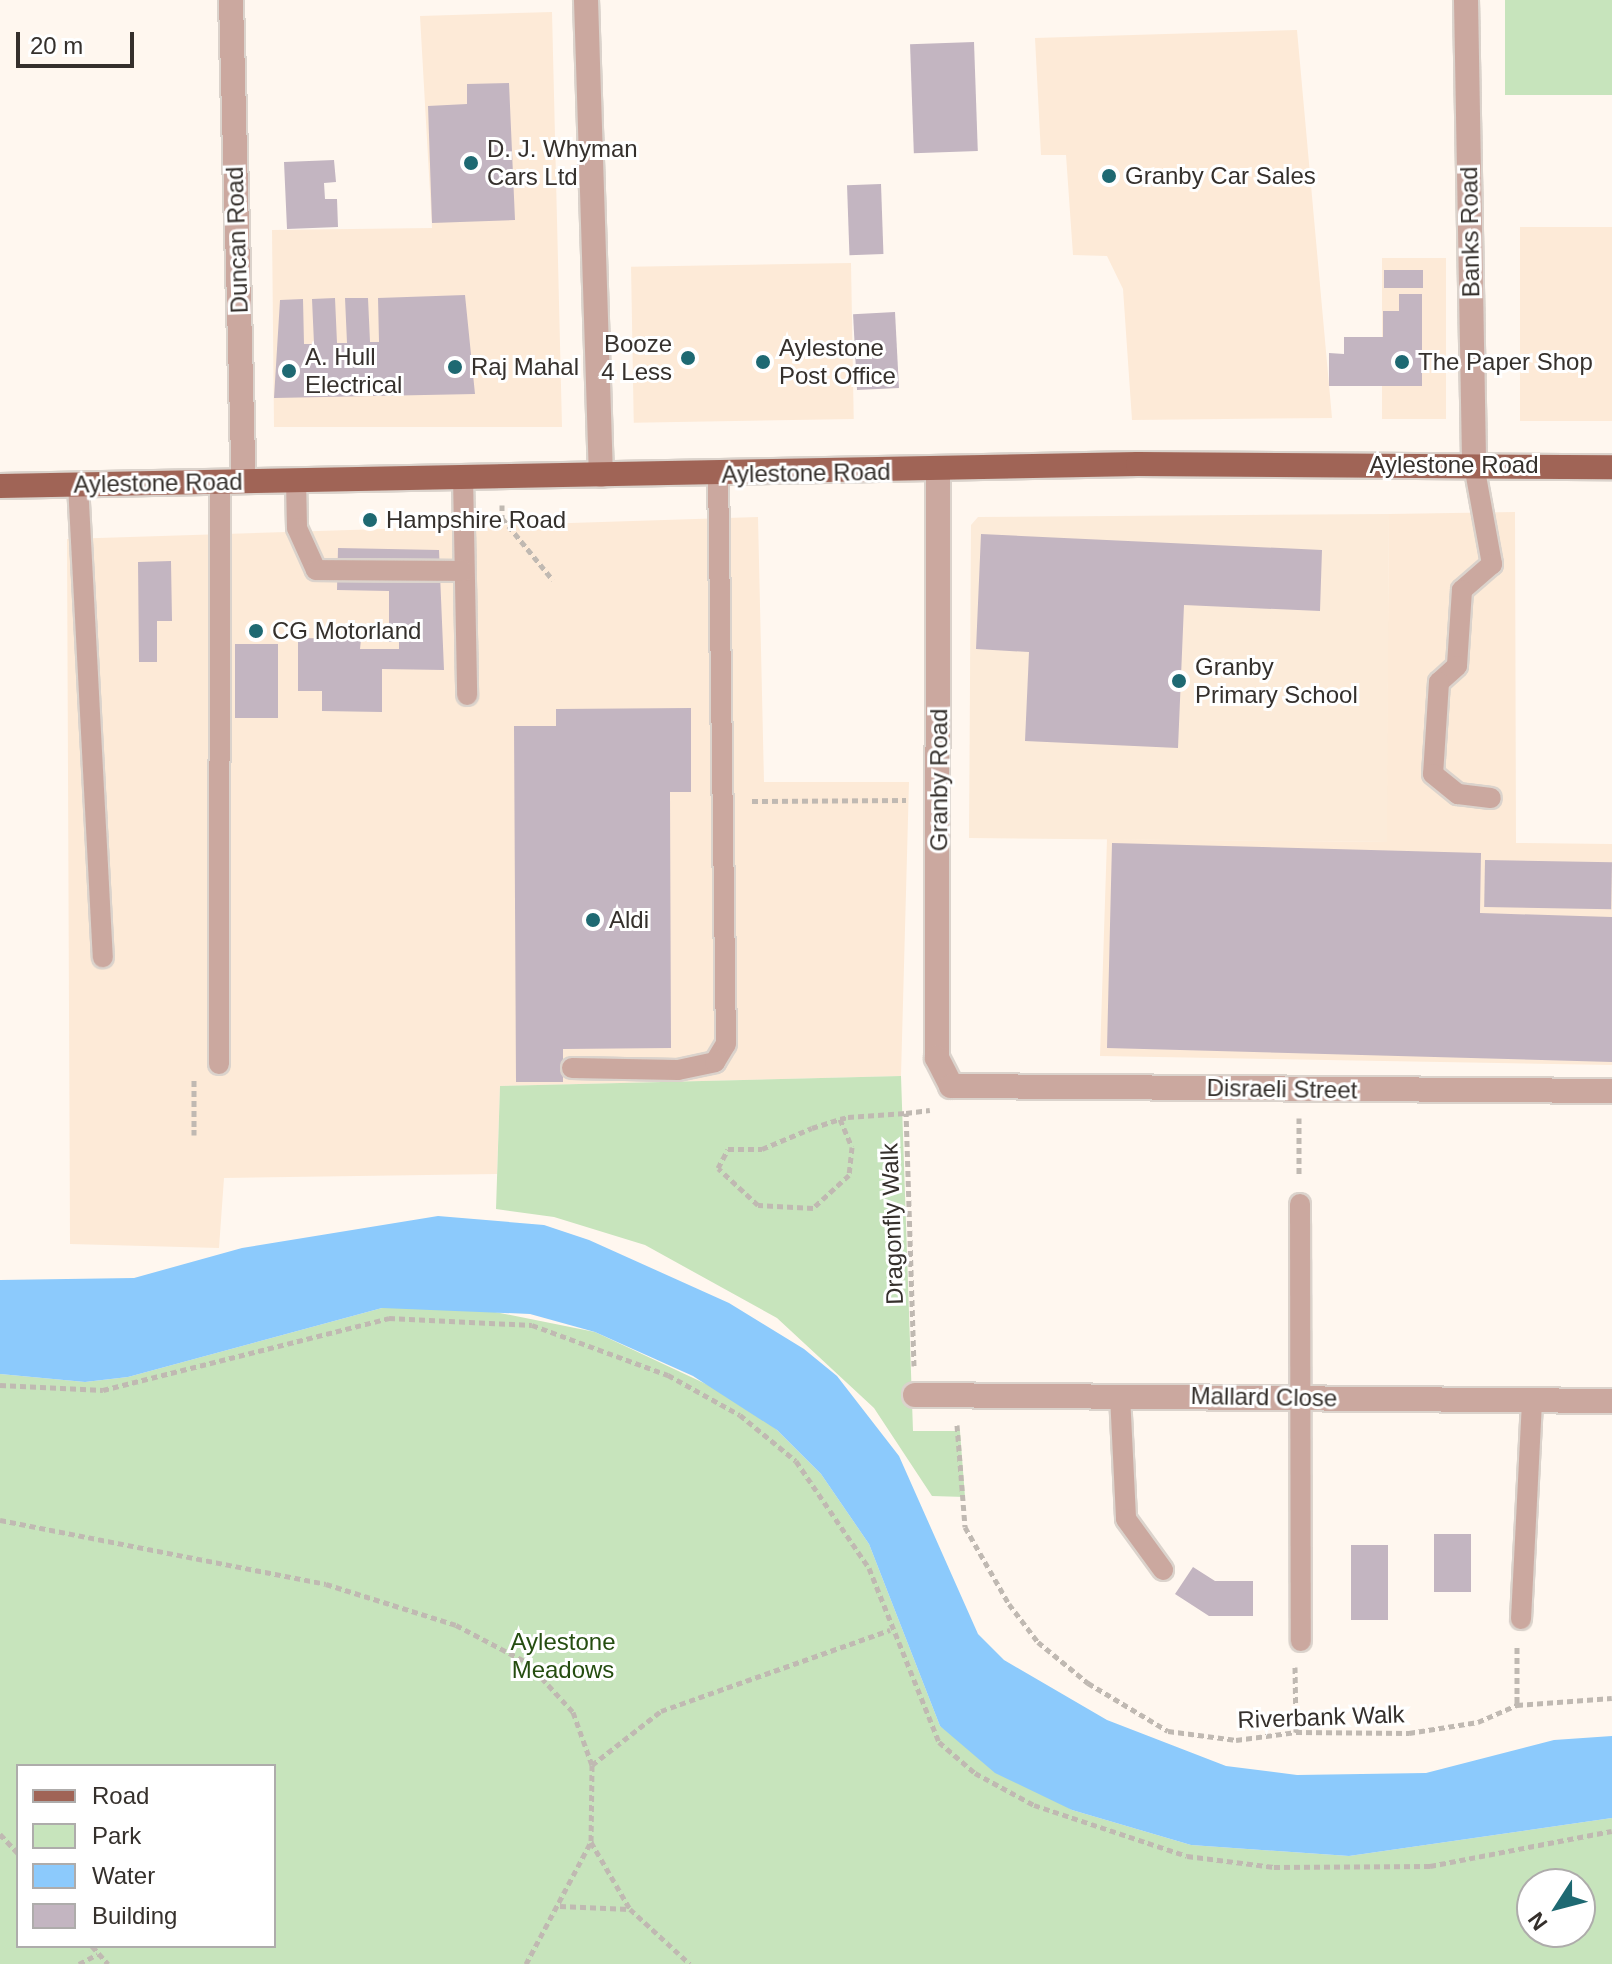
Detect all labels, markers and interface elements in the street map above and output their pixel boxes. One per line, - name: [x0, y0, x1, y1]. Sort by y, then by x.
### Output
- scale bar: [20, 16, 138, 66]
- text: 20 m: [30, 32, 83, 59]
- place label: D. J. Whyman Cars Ltd: [487, 135, 638, 191]
- marker: D. J. Whyman Cars Ltd: [462, 154, 480, 172]
- place label: Granby Car Sales: [1125, 162, 1316, 190]
- street label: Duncan Road: [220, 166, 254, 314]
- street label: Banks Road: [1454, 166, 1486, 298]
- marker: Granby Car Sales: [1100, 167, 1118, 185]
- place label: Booze 4 Less: [601, 330, 672, 386]
- place label: Aylestone Post Office: [779, 334, 896, 390]
- place label: A. Hull Electrical: [305, 343, 402, 399]
- place label: The Paper Shop: [1418, 348, 1593, 376]
- marker: Booze 4 Less: [679, 349, 697, 367]
- place label: Raj Mahal: [471, 353, 579, 381]
- marker: Aylestone Post Office: [754, 353, 772, 371]
- marker: The Paper Shop: [1393, 353, 1411, 371]
- marker: Raj Mahal: [446, 358, 464, 376]
- marker: A. Hull Electrical: [280, 362, 298, 380]
- street label: Aylestone Road: [1369, 451, 1539, 479]
- street label: Aylestone Road: [721, 457, 891, 489]
- street label: Aylestone Road: [73, 467, 243, 499]
- place label: Hampshire Road: [386, 506, 566, 534]
- marker: Hampshire Road: [361, 511, 379, 529]
- place label: CG Motorland: [272, 617, 421, 645]
- marker: CG Motorland: [247, 622, 265, 640]
- place label: Granby Primary School: [1195, 653, 1358, 709]
- marker: Granby Primary School: [1170, 672, 1188, 690]
- street label: Granby Road: [925, 709, 953, 851]
- place label: Aldi: [609, 906, 649, 934]
- marker: Aldi: [584, 911, 602, 929]
- street label: Disraeli Street: [1206, 1073, 1358, 1105]
- street label: Dragonfly Walk: [875, 1143, 909, 1305]
- street label: Mallard Close: [1190, 1381, 1338, 1413]
- park label: Aylestone Meadows: [511, 1628, 615, 1684]
- street label: Riverbank Walk: [1237, 1700, 1405, 1734]
- legend: [16, 1764, 276, 1948]
- text: Road: [92, 1782, 149, 1809]
- text: Park: [92, 1822, 141, 1849]
- text: Water: [92, 1862, 155, 1889]
- north arrow: [1516, 1868, 1596, 1948]
- text: Building: [92, 1902, 177, 1929]
- text: N: [1523, 1907, 1553, 1935]

